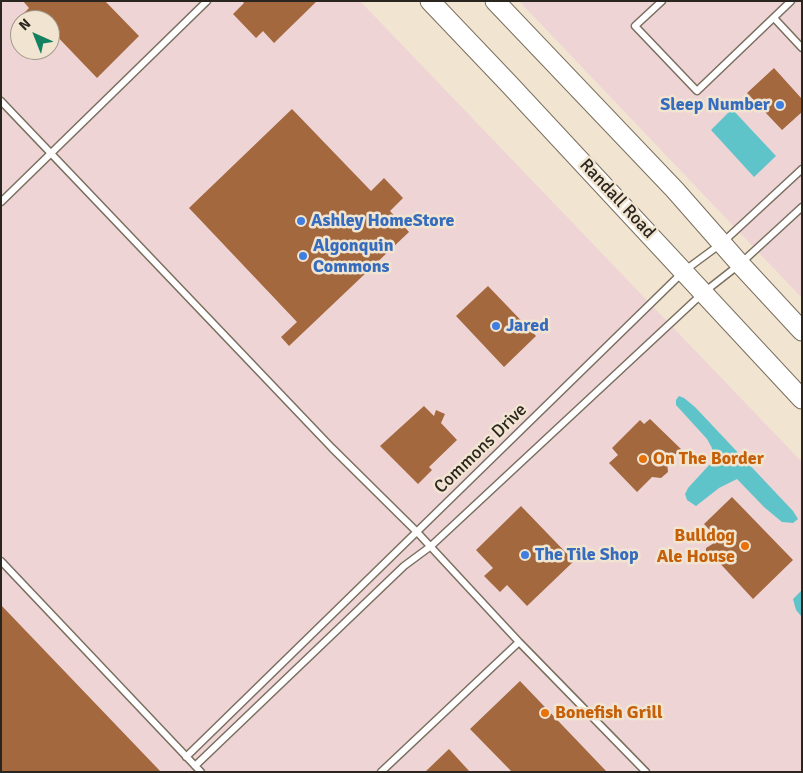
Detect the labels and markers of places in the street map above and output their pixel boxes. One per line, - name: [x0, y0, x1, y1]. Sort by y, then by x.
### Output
- place label: Sleep Number: [660, 94, 770, 116]
- marker: Sleep Number: [774, 99, 786, 111]
- place label: Ashley HomeStore: [311, 210, 454, 232]
- marker: Ashley HomeStore: [295, 215, 307, 227]
- place label: Algonquin Commons: [313, 235, 393, 278]
- marker: Algonquin Commons: [297, 250, 309, 262]
- place label: Jared: [506, 315, 549, 337]
- marker: Jared: [490, 320, 502, 332]
- place label: On The Border: [653, 448, 764, 470]
- marker: On The Border: [637, 453, 649, 465]
- place label: Bulldog Ale House: [657, 525, 735, 568]
- marker: Bulldog Ale House: [739, 540, 751, 552]
- place label: The Tile Shop: [535, 544, 639, 566]
- marker: The Tile Shop: [519, 549, 531, 561]
- place label: Bonefish Grill: [555, 702, 663, 724]
- marker: Bonefish Grill: [539, 707, 551, 719]

